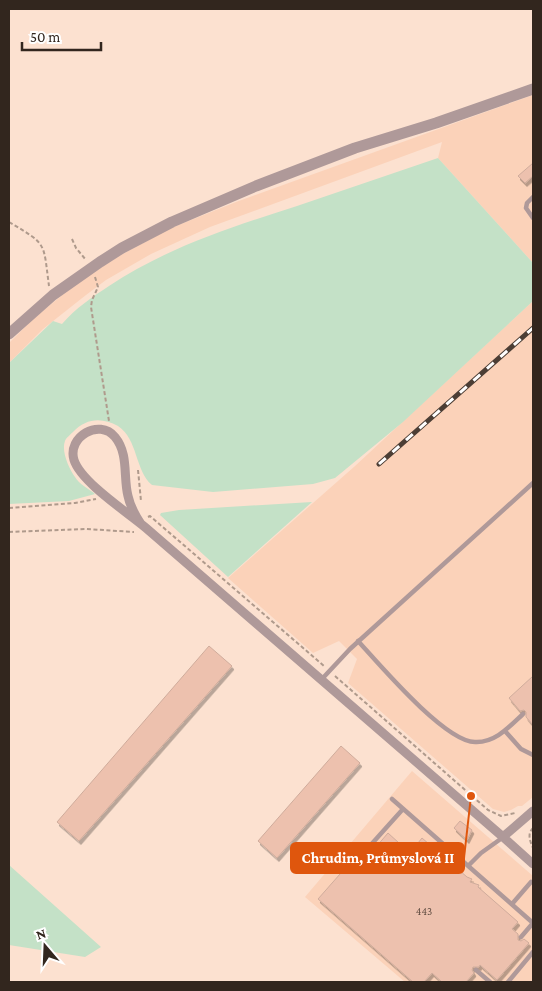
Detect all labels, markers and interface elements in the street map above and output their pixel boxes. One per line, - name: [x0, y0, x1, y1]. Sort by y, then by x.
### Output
- scale bar: [22, 20, 101, 52]
- text: 50 m: [30, 29, 60, 45]
- callout: Chrudim, Průmyslová II: [291, 843, 464, 873]
- text: Chrudim, Průmyslová II: [302, 850, 454, 866]
- house number: 443: [416, 905, 432, 917]
- north arrow: [20, 921, 70, 971]
- text: N: [34, 924, 48, 943]

